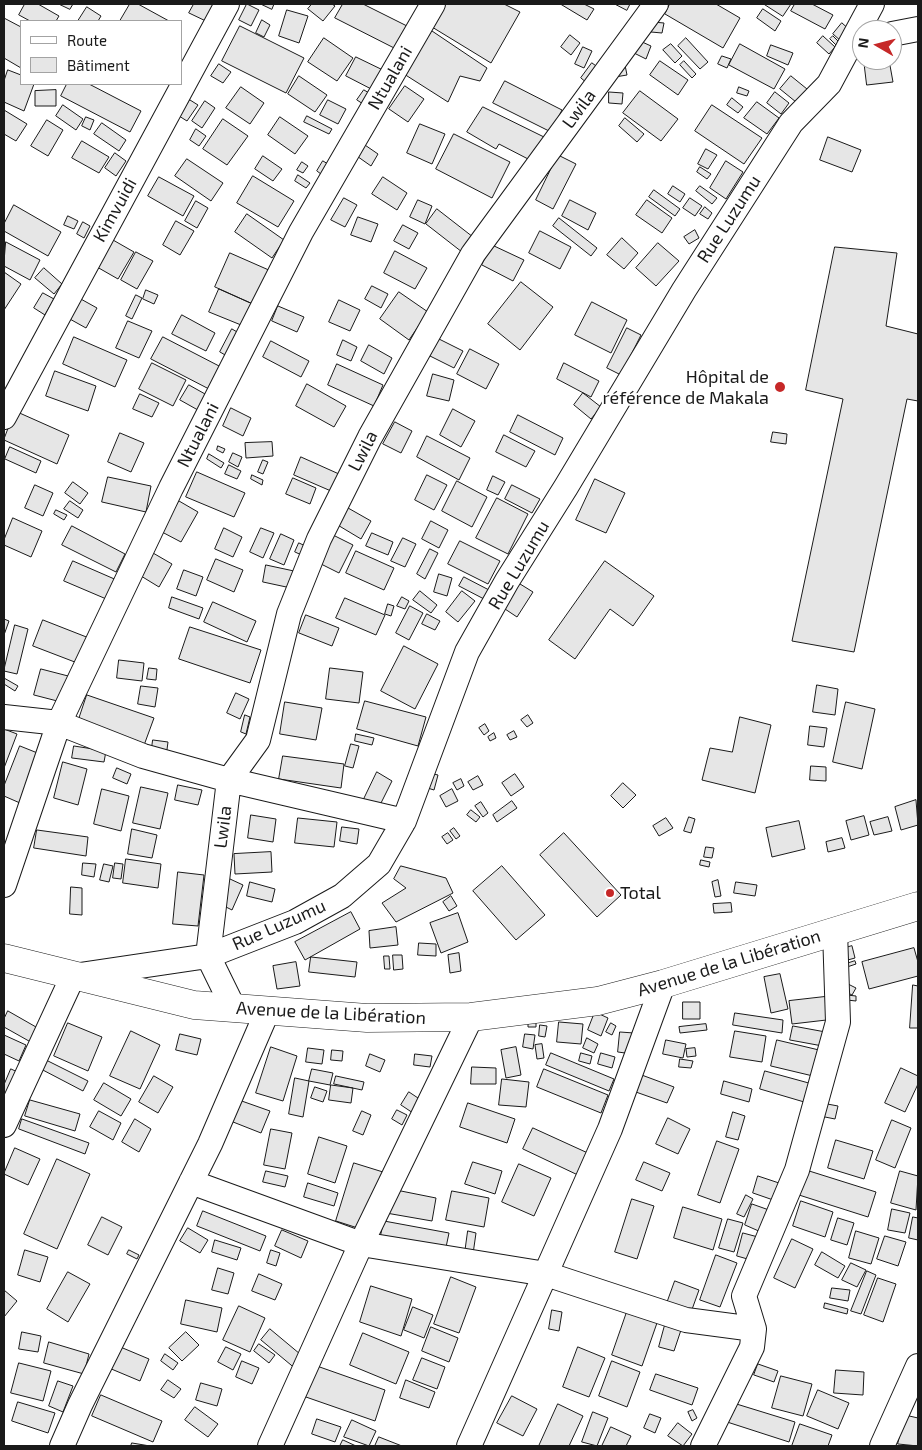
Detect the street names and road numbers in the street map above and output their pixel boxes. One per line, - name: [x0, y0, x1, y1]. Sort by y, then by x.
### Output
- street label: Ntualani: [363, 42, 417, 114]
- street label: Lwila: [558, 85, 600, 133]
- street label: Rue Luzumu: [693, 171, 765, 267]
- street label: Kimvuidi: [89, 174, 141, 246]
- street label: Ntualani: [173, 399, 223, 471]
- street label: Lwila: [344, 427, 382, 475]
- street label: Rue Luzumu: [484, 517, 554, 613]
- street label: Lwila: [210, 804, 236, 850]
- street label: Rue Luzumu: [229, 895, 329, 955]
- street label: Avenue de la Libération: [635, 925, 823, 1001]
- street label: Avenue de la Libération: [235, 997, 427, 1029]

